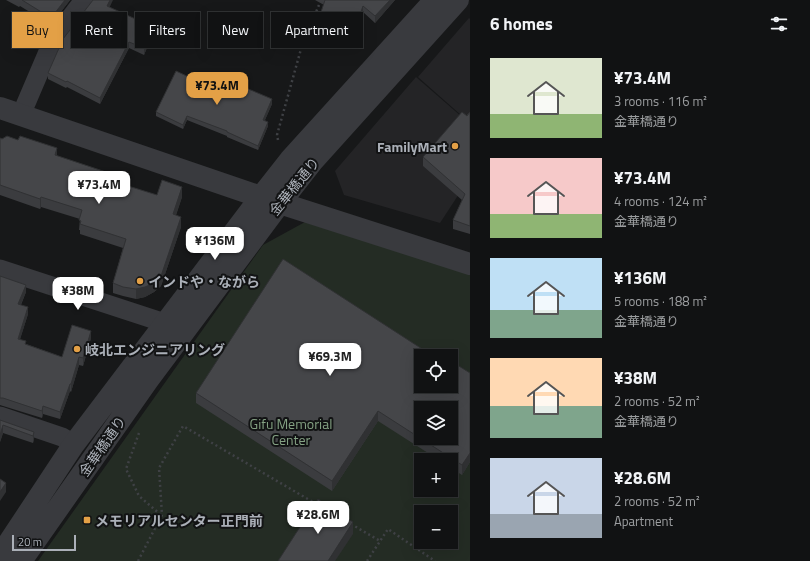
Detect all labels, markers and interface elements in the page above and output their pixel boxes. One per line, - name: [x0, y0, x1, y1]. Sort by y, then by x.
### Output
- text: 6 homes: [490, 11, 553, 37]
- chip: Buy: [12, 12, 63, 48]
- chip: Rent: [71, 12, 127, 48]
- chip: Filters: [135, 12, 200, 48]
- chip: New: [208, 12, 263, 48]
- chip: Apartment: [271, 12, 363, 48]
- icon: filters: [768, 13, 790, 35]
- text: ¥73.4M: [614, 65, 671, 91]
- pin: ¥73.4M: [184, 72, 250, 106]
- icon: home: [522, 74, 570, 122]
- text: ¥73.4M: [195, 75, 239, 95]
- text: 3 rooms · 116 m²: [614, 91, 707, 111]
- text: 金華橋通り: [614, 111, 679, 131]
- place label: FamilyMart: [377, 136, 447, 157]
- marker: FamilyMart: [450, 141, 460, 151]
- street label: 金華橋通り: [264, 152, 324, 220]
- text: ¥73.4M: [614, 165, 671, 191]
- pin: ¥73.4M: [66, 171, 132, 205]
- text: ¥73.4M: [77, 174, 121, 194]
- icon: home: [522, 174, 570, 222]
- text: 4 rooms · 124 m²: [614, 191, 707, 211]
- text: 金華橋通り: [614, 211, 679, 231]
- pin: ¥136M: [187, 227, 243, 261]
- text: ¥136M: [195, 230, 235, 250]
- text: ¥136M: [614, 265, 667, 291]
- place label: インドや・ながら: [148, 271, 260, 292]
- icon: home: [522, 274, 570, 322]
- marker: インドや・ながら: [135, 276, 145, 286]
- pin: ¥38M: [54, 277, 102, 311]
- text: ¥38M: [62, 280, 95, 300]
- text: 5 rooms · 188 m²: [614, 291, 707, 311]
- text: 金華橋通り: [614, 311, 679, 331]
- place label: 岐北エンジニアリング: [85, 339, 225, 360]
- pin: ¥69.3M: [297, 343, 363, 377]
- marker: 岐北エンジニアリング: [72, 344, 82, 354]
- text: ¥69.3M: [308, 346, 352, 366]
- map controls: [414, 349, 458, 549]
- button: locate: [414, 349, 458, 393]
- text: ¥38M: [614, 365, 657, 391]
- icon: home: [522, 374, 570, 422]
- text: 2 rooms · 52 m²: [614, 391, 700, 411]
- button: layers: [414, 401, 458, 445]
- street label: 金華橋通り: [73, 411, 131, 481]
- text: 金華橋通り: [614, 411, 679, 431]
- park label: Gifu Memorial Center: [250, 413, 332, 450]
- button: +: [414, 453, 458, 497]
- text: ¥28.6M: [614, 465, 671, 491]
- icon: home: [522, 474, 570, 522]
- text: 2 rooms · 52 m²: [614, 491, 700, 511]
- pin: ¥28.6M: [285, 501, 351, 535]
- text: ¥28.6M: [296, 504, 340, 524]
- button: −: [414, 505, 458, 549]
- place label: メモリアルセンター正門前: [95, 510, 263, 531]
- text: Apartment: [614, 511, 673, 531]
- marker: メモリアルセンター正門前: [82, 515, 92, 525]
- scale bar: [12, 533, 76, 552]
- text: 20 m: [18, 534, 42, 550]

